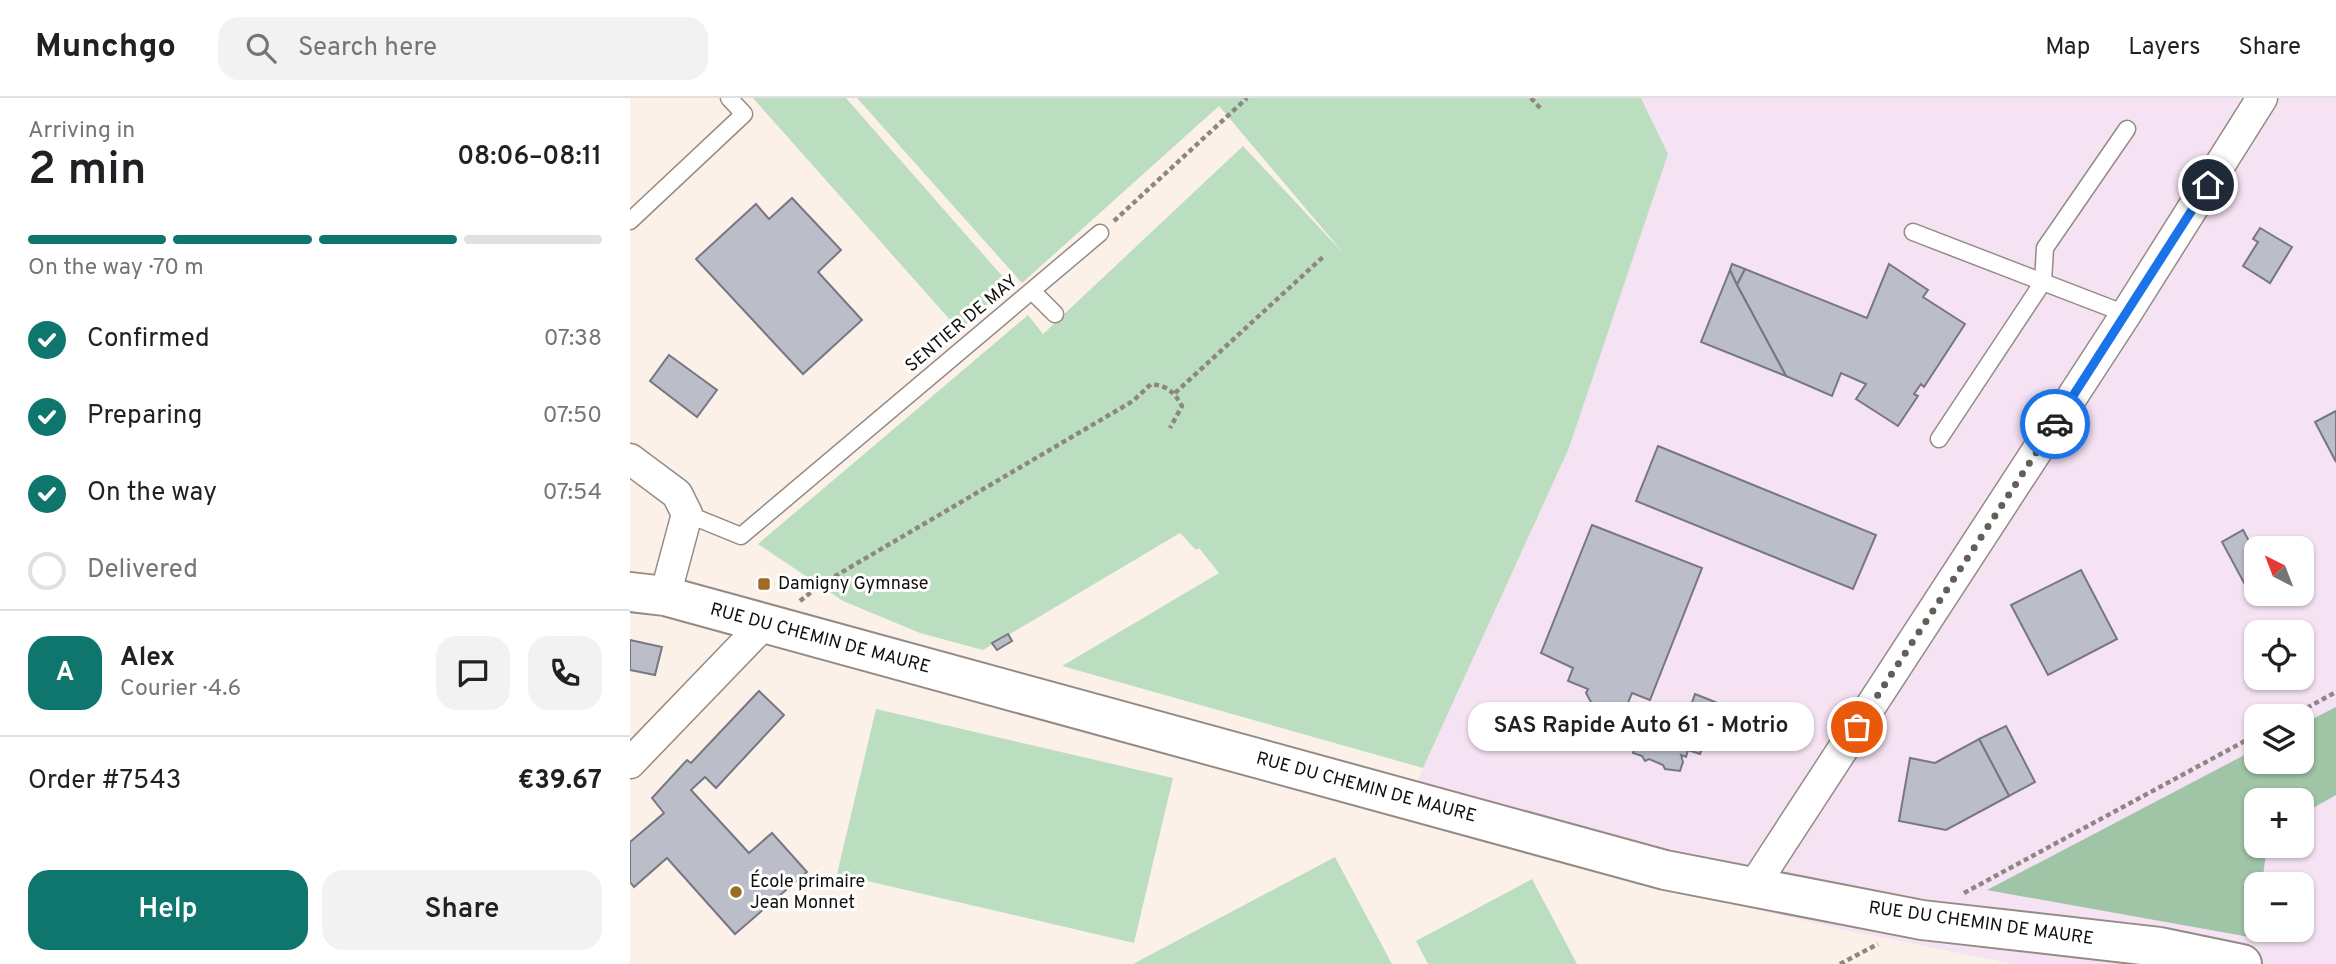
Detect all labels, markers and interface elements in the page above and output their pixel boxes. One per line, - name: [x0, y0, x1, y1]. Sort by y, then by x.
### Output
- search box: [218, 17, 708, 80]
- text: Munchgo: [35, 27, 176, 69]
- icon: search: [242, 29, 280, 67]
- text: Search here: [298, 32, 437, 65]
- text: Map: [2045, 33, 2090, 63]
- text: Layers: [2128, 33, 2200, 63]
- text: Share: [2238, 33, 2301, 63]
- text: Arriving in: [28, 117, 135, 146]
- text: 08:06–08:11: [457, 141, 602, 174]
- text: 2 min: [28, 142, 147, 201]
- pin: [2178, 155, 2238, 215]
- icon: home: [2189, 166, 2227, 204]
- text: On the way · 70 m: [28, 254, 204, 283]
- street label: SENTIER DE MAY: [901, 270, 1023, 378]
- icon: check: [28, 321, 66, 359]
- text: Confirmed: [87, 323, 210, 356]
- text: 07:38: [544, 325, 602, 354]
- courier: [2020, 389, 2090, 459]
- icon: check: [28, 398, 66, 436]
- text: Preparing: [87, 400, 202, 433]
- text: 07:50: [543, 402, 602, 431]
- icon: car: [2036, 405, 2074, 443]
- icon: check: [28, 475, 66, 513]
- text: On the way: [87, 477, 217, 510]
- text: 07:54: [543, 479, 602, 508]
- north arrow: [2244, 536, 2314, 606]
- map controls: [2244, 536, 2314, 942]
- text: Delivered: [87, 554, 198, 587]
- place label: Damigny Gymnase: [778, 573, 928, 596]
- marker: Damigny Gymnase: [756, 576, 772, 592]
- street label: RUE DU CHEMIN DE MAURE: [707, 598, 933, 680]
- button: locate: [2244, 620, 2314, 690]
- button: chat: [436, 636, 510, 710]
- button: phone: [528, 636, 602, 710]
- text: Alex: [120, 642, 175, 675]
- text: A: [56, 657, 74, 690]
- text: Courier · 4.6: [120, 675, 241, 704]
- pin: [1827, 697, 1887, 757]
- callout: SAS Rapide Auto 61 - Motrio: [1468, 702, 1815, 752]
- button: layers: [2244, 704, 2314, 774]
- icon: bag: [1838, 708, 1876, 746]
- text: SAS Rapide Auto 61 - Motrio: [1493, 712, 1789, 741]
- street label: RUE DU CHEMIN DE MAURE: [1253, 747, 1479, 829]
- text: Order #7543: [28, 765, 181, 798]
- text: €39.67: [518, 765, 602, 798]
- button: +: [2244, 788, 2314, 858]
- place label: École primaire Jean Monnet: [750, 869, 865, 915]
- button: Help: [28, 870, 308, 950]
- button: Share: [322, 870, 602, 950]
- button: −: [2244, 872, 2314, 942]
- marker: École primaire Jean Monnet: [728, 884, 744, 900]
- street label: RUE DU CHEMIN DE MAURE: [1867, 897, 2095, 951]

